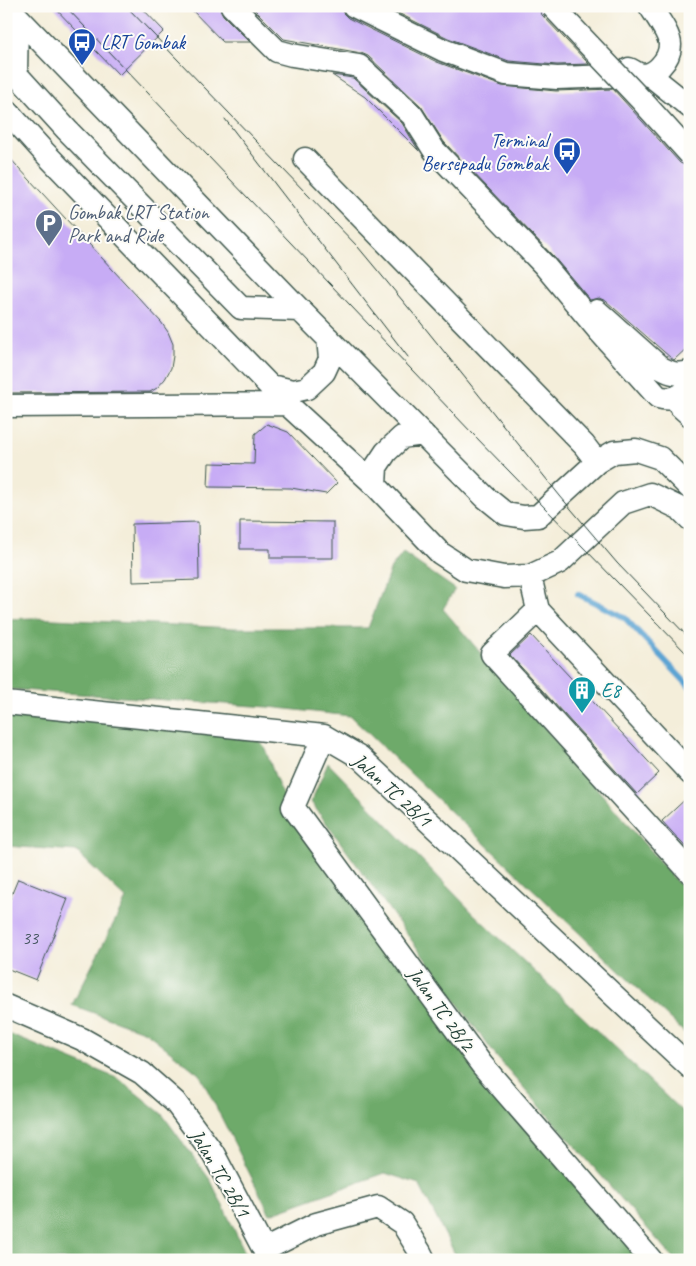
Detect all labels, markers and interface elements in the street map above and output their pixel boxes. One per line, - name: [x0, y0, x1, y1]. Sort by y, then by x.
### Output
- bus stop icon: LRT Gombak: [67, 27, 97, 66]
- place label: LRT Gombak: [101, 30, 187, 55]
- place label: Terminal Bersepadu Gombak: [422, 128, 552, 176]
- bus stop icon: Terminal Bersepadu Gombak: [552, 136, 582, 175]
- place label: Gombak LRT Station Park and Ride: [68, 200, 210, 248]
- parking icon: Gombak LRT Station Park and Ride: [34, 208, 64, 247]
- building icon: E8: [567, 675, 597, 714]
- place label: E8: [601, 678, 623, 703]
- street label: Jalan TC 2B/1: [346, 747, 438, 833]
- house number: 33: [22, 927, 40, 949]
- street label: Jalan TC 2B/2: [401, 961, 481, 1058]
- street label: Jalan TC 2B/1: [183, 1124, 257, 1222]

